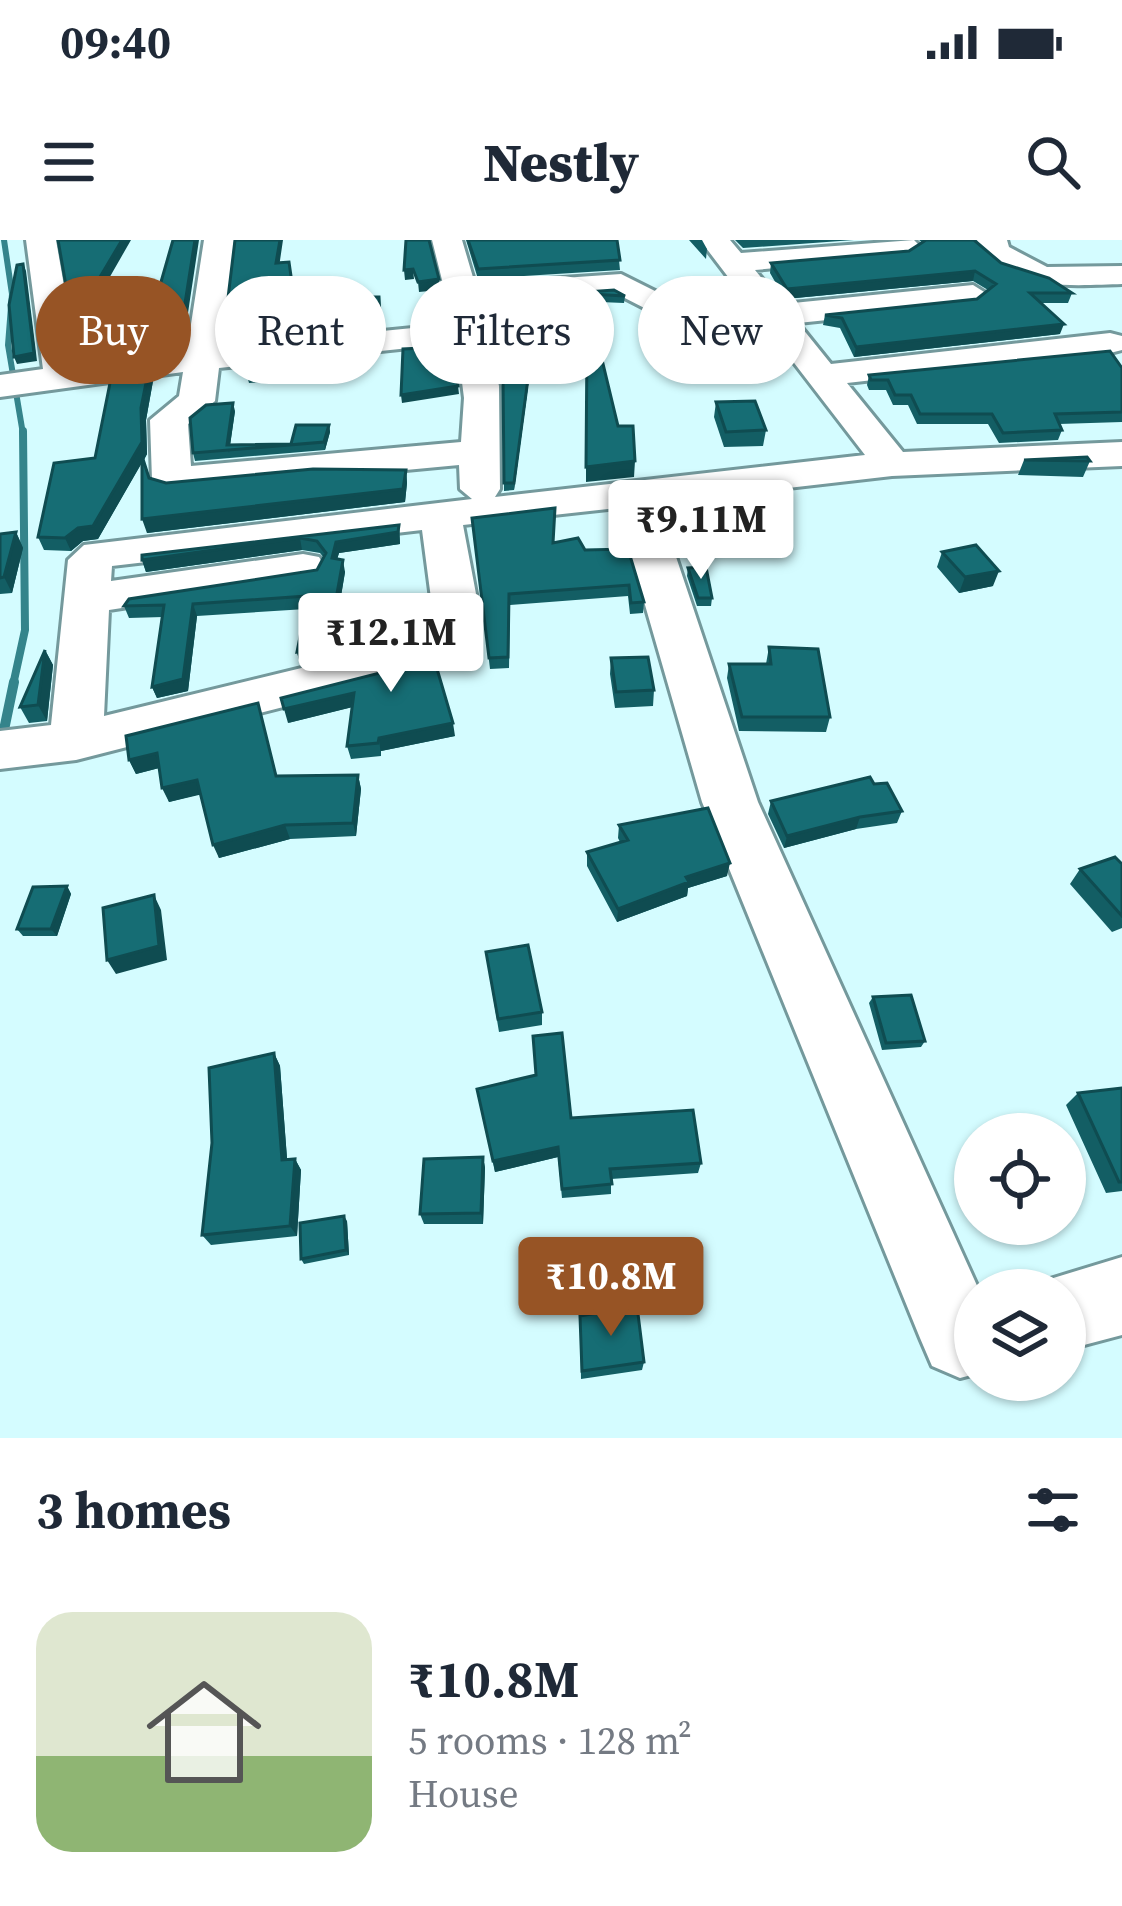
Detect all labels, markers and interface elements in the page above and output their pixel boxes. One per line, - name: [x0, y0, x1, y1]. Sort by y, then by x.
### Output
- text: 09:40: [60, 11, 171, 73]
- text: Nestly: [483, 125, 639, 199]
- icon: menu: [36, 129, 102, 195]
- icon: search: [1020, 129, 1086, 195]
- chip: Buy: [36, 276, 191, 384]
- chip: Rent: [215, 276, 386, 384]
- chip: Filters: [410, 276, 614, 384]
- chip: New: [638, 276, 805, 384]
- pin: ₹9.11M: [603, 480, 799, 582]
- text: ₹9.11M: [635, 492, 767, 545]
- pin: ₹12.1M: [293, 593, 489, 695]
- text: ₹12.1M: [325, 605, 457, 658]
- map controls: [954, 1113, 1086, 1401]
- button: locate: [954, 1113, 1086, 1245]
- pin: ₹10.8M: [513, 1237, 709, 1339]
- text: ₹10.8M: [545, 1249, 677, 1302]
- button: layers: [954, 1269, 1086, 1401]
- text: 3 homes: [36, 1475, 231, 1545]
- icon: filters: [1020, 1477, 1086, 1543]
- text: ₹10.8M: [408, 1644, 580, 1714]
- icon: home: [132, 1660, 276, 1804]
- text: 5 rooms · 128 m²: [408, 1714, 692, 1767]
- text: House: [408, 1767, 519, 1820]

